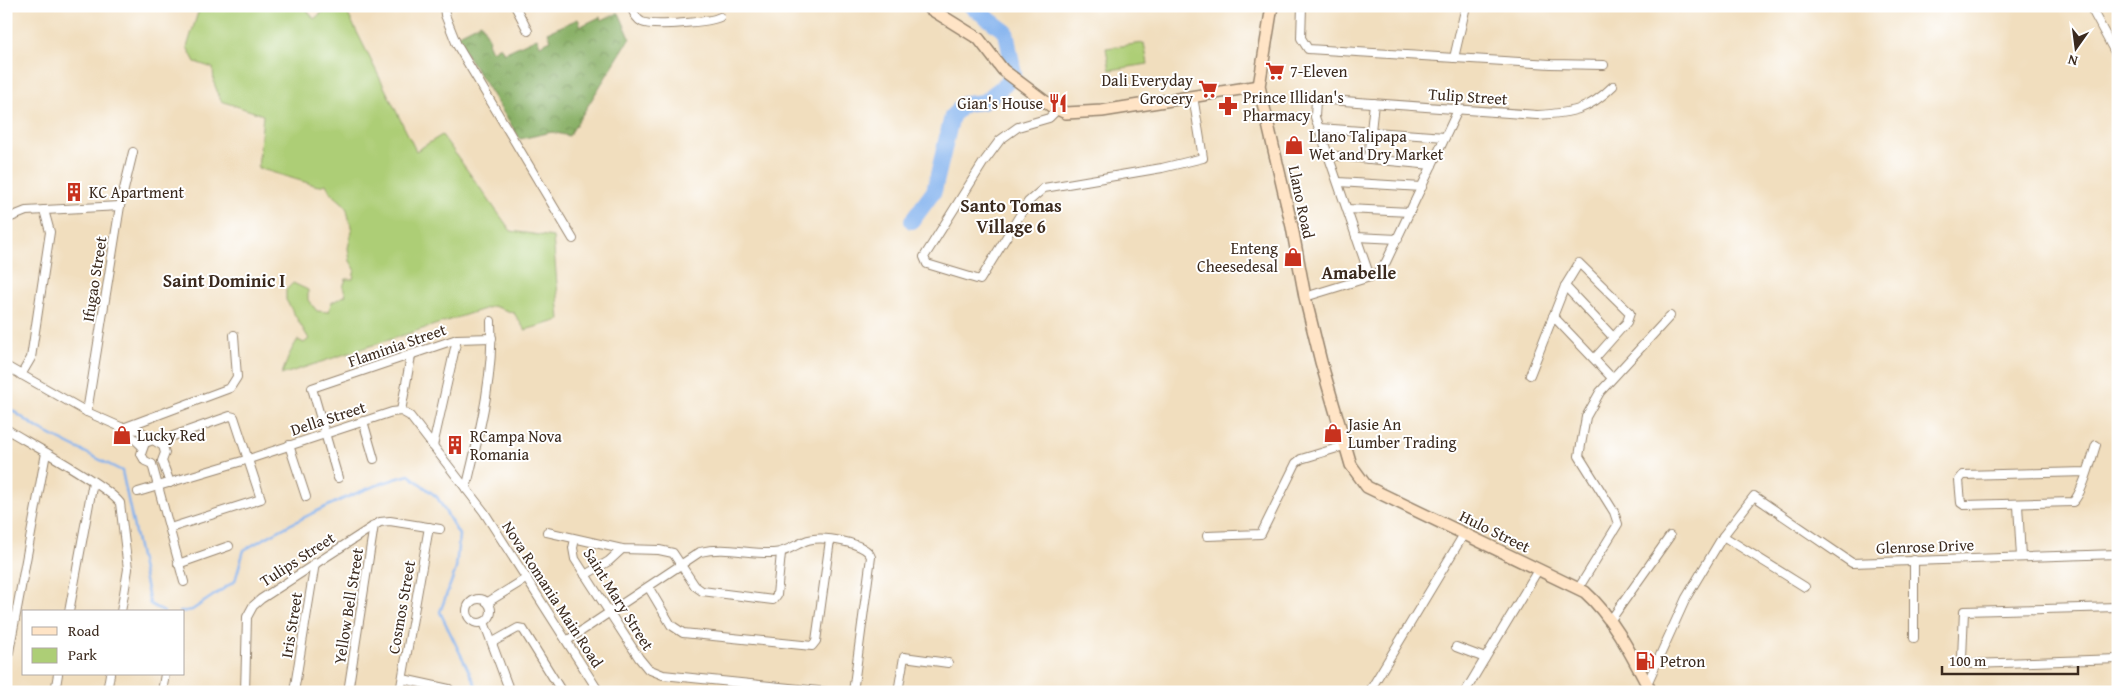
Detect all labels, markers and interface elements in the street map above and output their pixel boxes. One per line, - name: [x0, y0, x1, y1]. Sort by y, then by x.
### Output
- north arrow: [2052, 22, 2102, 72]
- text: N: [2065, 50, 2080, 71]
- place label: 7-Eleven: [1290, 59, 1347, 83]
- supermarket icon: 7-Eleven: [1264, 60, 1286, 82]
- place label: Dali Everyday Grocery: [1101, 68, 1193, 110]
- supermarket icon: Dali Everyday Grocery: [1197, 78, 1219, 100]
- street label: Tulip Street: [1428, 81, 1509, 111]
- place label: Prince Illidan's Pharmacy: [1243, 85, 1344, 127]
- place label: Gian's House: [957, 91, 1043, 115]
- restaurant icon: Gian's House: [1047, 92, 1069, 114]
- pharmacy icon: Prince Illidan's Pharmacy: [1217, 95, 1239, 117]
- place label: Llano Talipapa Wet and Dry Market: [1309, 124, 1444, 166]
- shop icon: Llano Talipapa Wet and Dry Market: [1283, 134, 1305, 156]
- street label: Llano Road: [1283, 163, 1322, 241]
- place label: KC Apartment: [89, 180, 184, 204]
- building icon: KC Apartment: [63, 181, 85, 203]
- district label: Santo Tomas Village 6: [960, 192, 1062, 240]
- street label: Ifugao Street: [75, 234, 113, 324]
- place label: Enteng Cheesedesal: [1197, 236, 1279, 278]
- shop icon: Enteng Cheesedesal: [1282, 246, 1304, 268]
- district label: Amabelle: [1322, 259, 1397, 286]
- district label: Saint Dominic I: [163, 267, 285, 294]
- street label: Flaminia Street: [345, 317, 450, 373]
- street label: Della Street: [287, 394, 369, 441]
- place label: Jasie An Lumber Trading: [1346, 412, 1456, 454]
- shop icon: Jasie An Lumber Trading: [1322, 422, 1344, 444]
- place label: Lucky Red: [137, 423, 206, 447]
- shop icon: Lucky Red: [111, 424, 133, 446]
- place label: RCampa Nova Romania: [470, 424, 562, 466]
- building icon: RCampa Nova Romania: [444, 434, 466, 456]
- street label: Hulo Street: [1456, 504, 1535, 559]
- street label: Nova Romania Main Road: [496, 516, 610, 673]
- street label: Tulips Street: [255, 525, 340, 592]
- street label: Glenrose Drive: [1876, 532, 1974, 560]
- street label: Saint Mary Street: [578, 543, 660, 655]
- street label: Yellow Bell Street: [327, 546, 369, 666]
- street label: Cosmos Street: [381, 558, 421, 656]
- street label: Iris Street: [274, 590, 308, 660]
- legend: [22, 610, 185, 676]
- text: Road: [68, 620, 99, 641]
- scale bar: [1942, 643, 2078, 675]
- text: Park: [68, 644, 97, 665]
- place label: Petron: [1660, 649, 1705, 673]
- fuel station icon: Petron: [1634, 650, 1656, 672]
- text: 100 m: [1949, 650, 1987, 671]

